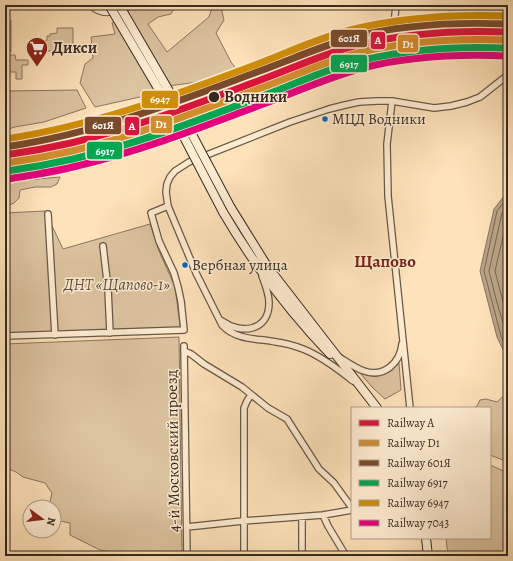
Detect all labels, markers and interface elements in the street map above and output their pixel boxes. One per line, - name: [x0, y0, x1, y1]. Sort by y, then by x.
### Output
- line badge: 601Я: [330, 29, 368, 48]
- text: 601Я: [338, 31, 360, 46]
- line badge: A: [370, 31, 386, 50]
- text: A: [374, 33, 382, 48]
- line badge: D1: [397, 34, 419, 53]
- supermarket icon: Дикси: [24, 35, 50, 68]
- place label: Дикси: [52, 37, 97, 59]
- text: D1: [402, 37, 414, 52]
- line badge: 6917: [330, 54, 368, 73]
- text: 6917: [340, 57, 359, 72]
- place label: Водники: [224, 86, 287, 108]
- line badge: 6947: [141, 90, 179, 109]
- marker: Водники: [207, 90, 221, 104]
- text: 6947: [150, 92, 170, 107]
- place label: МЦД Водники: [332, 109, 426, 129]
- marker: МЦД Водники: [320, 114, 330, 124]
- line badge: D1: [150, 115, 173, 134]
- line badge: 601Я: [84, 116, 122, 135]
- line badge: A: [124, 116, 140, 136]
- text: D1: [155, 117, 167, 132]
- text: 601Я: [92, 118, 114, 133]
- text: A: [128, 119, 136, 134]
- line badge: 6917: [86, 141, 123, 160]
- text: 6917: [96, 144, 115, 159]
- district label: Щапово: [354, 250, 416, 273]
- place label: Вербная улица: [192, 255, 288, 275]
- marker: Вербная улица: [180, 260, 190, 270]
- park label: ДНТ «Щапово-1»: [63, 274, 170, 296]
- street label: 4-й Московский проезд: [161, 369, 185, 532]
- legend: [351, 407, 491, 539]
- text: Railway A: [387, 415, 435, 431]
- text: Railway D1: [387, 435, 440, 451]
- text: Railway 601Я: [387, 455, 451, 471]
- text: Railway 6917: [387, 475, 448, 491]
- text: Railway 6947: [387, 495, 450, 511]
- north arrow: [22, 499, 62, 539]
- text: Railway 7043: [387, 515, 449, 531]
- text: N: [43, 516, 59, 527]

